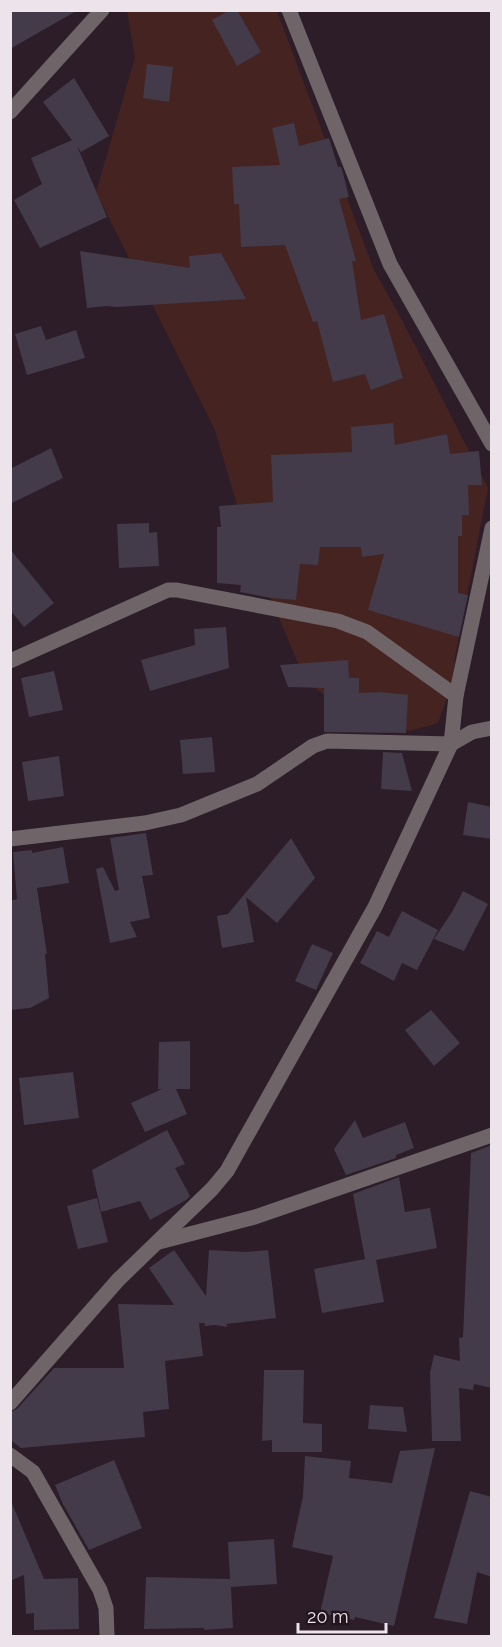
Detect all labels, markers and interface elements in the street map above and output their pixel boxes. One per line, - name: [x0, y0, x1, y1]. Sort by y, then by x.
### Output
- scale bar: [298, 1596, 386, 1634]
- text: 20 m: [307, 1606, 349, 1627]

